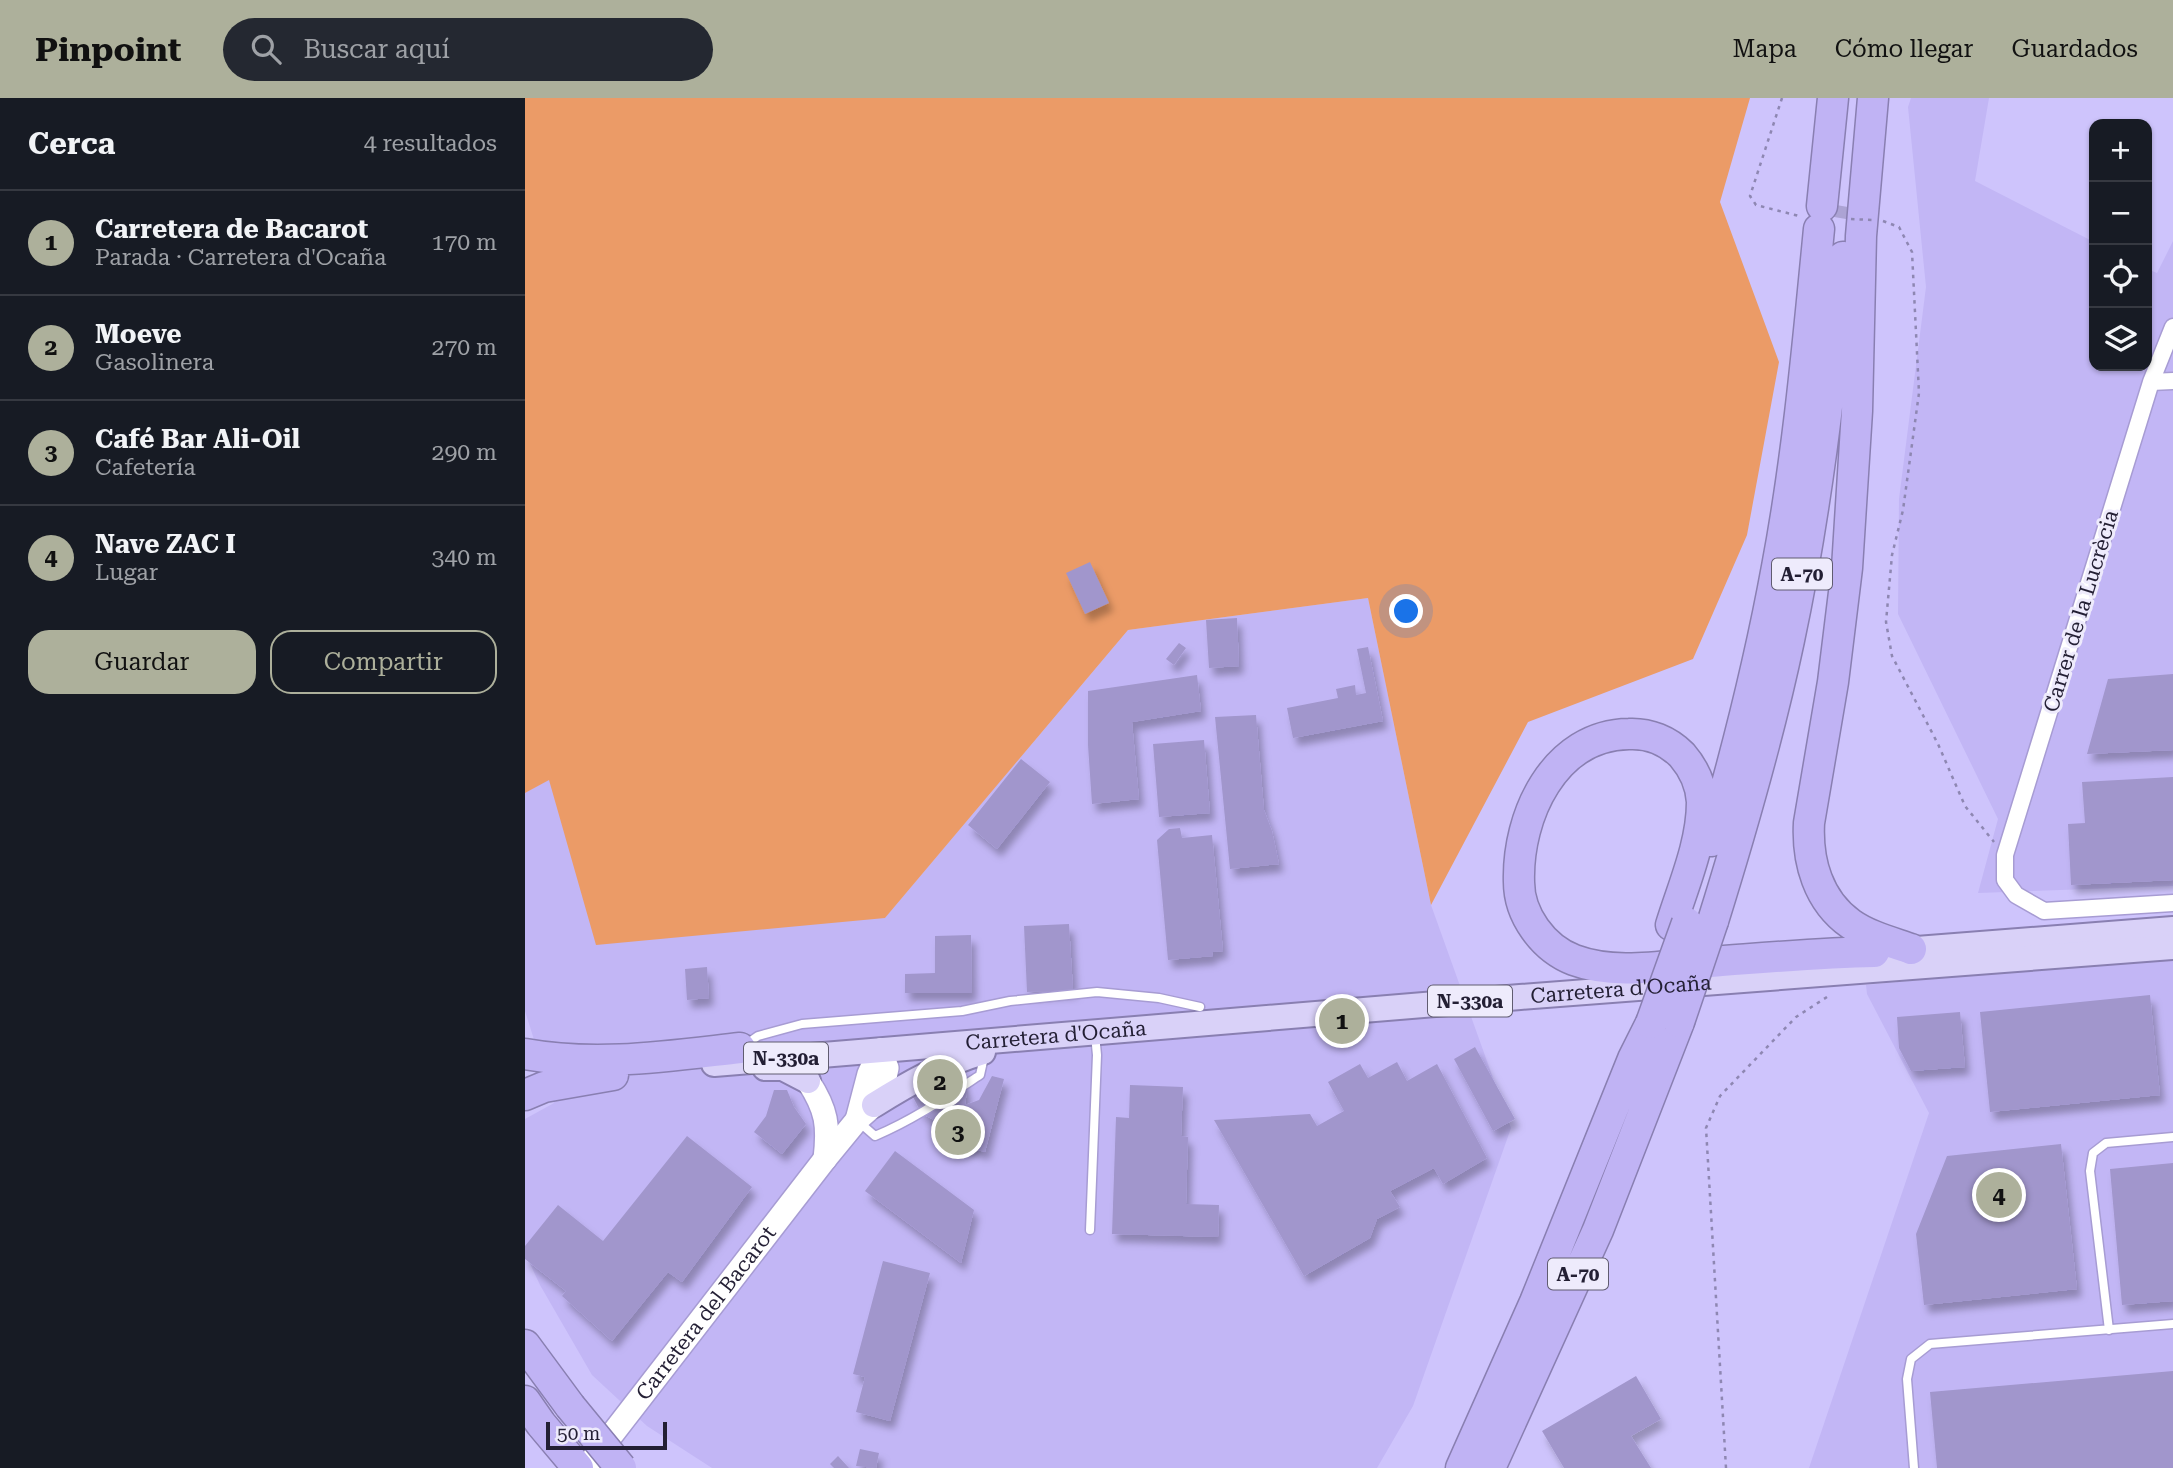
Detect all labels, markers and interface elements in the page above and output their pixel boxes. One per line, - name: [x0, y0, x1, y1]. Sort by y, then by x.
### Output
- search box: [223, 18, 713, 81]
- text: Pinpoint: [35, 30, 181, 69]
- icon: search: [247, 30, 285, 68]
- text: Buscar aquí: [303, 34, 450, 64]
- text: Mapa: [1733, 35, 1797, 63]
- text: Cómo llegar: [1835, 35, 1973, 63]
- text: Guardados: [2011, 35, 2138, 63]
- map controls: [2089, 119, 2152, 371]
- button: +: [2089, 119, 2152, 182]
- text: Cerca: [28, 126, 115, 161]
- text: 4 resultados: [364, 130, 497, 157]
- button: −: [2089, 182, 2152, 245]
- text: Carretera de Bacarot: [95, 214, 368, 244]
- text: 1: [45, 229, 57, 256]
- text: 170 m: [432, 229, 497, 256]
- text: Parada · Carretera d'Ocaña: [95, 244, 386, 271]
- button: locate: [2089, 245, 2152, 308]
- button: layers: [2089, 308, 2152, 371]
- text: Moeve: [95, 319, 182, 349]
- text: 2: [45, 334, 57, 361]
- text: 270 m: [432, 334, 497, 361]
- text: Gasolinera: [95, 349, 214, 376]
- text: Café Bar Ali-Oil: [95, 424, 300, 454]
- text: 3: [45, 439, 57, 466]
- text: 290 m: [432, 439, 497, 466]
- text: Cafetería: [95, 454, 196, 481]
- street label: Carrer de la Lucrècia: [2039, 506, 2123, 715]
- text: Nave ZAC I: [95, 529, 236, 559]
- text: 4: [45, 544, 57, 571]
- text: 340 m: [432, 544, 497, 571]
- text: Lugar: [95, 559, 158, 586]
- road number: A-70: [1772, 559, 1832, 589]
- your location: [1389, 594, 1423, 628]
- button: Guardar: [28, 630, 256, 694]
- button: Compartir: [270, 630, 497, 694]
- street label: Carretera d'Ocaña: [1530, 970, 1713, 1008]
- road number: N-330a: [1428, 986, 1512, 1016]
- pin: 1: [1319, 995, 1365, 1047]
- street label: Carretera d'Ocaña: [964, 1016, 1148, 1055]
- road number: N-330a: [744, 1042, 828, 1074]
- pin: 2: [917, 1056, 963, 1108]
- pin: 3: [935, 1106, 981, 1158]
- pin: 4: [1976, 1169, 2022, 1221]
- street label: Carretera del Bacarot: [631, 1221, 781, 1405]
- road number: A-70: [1548, 1258, 1608, 1290]
- scale bar: [546, 1419, 667, 1451]
- text: 50 m: [557, 1422, 600, 1445]

